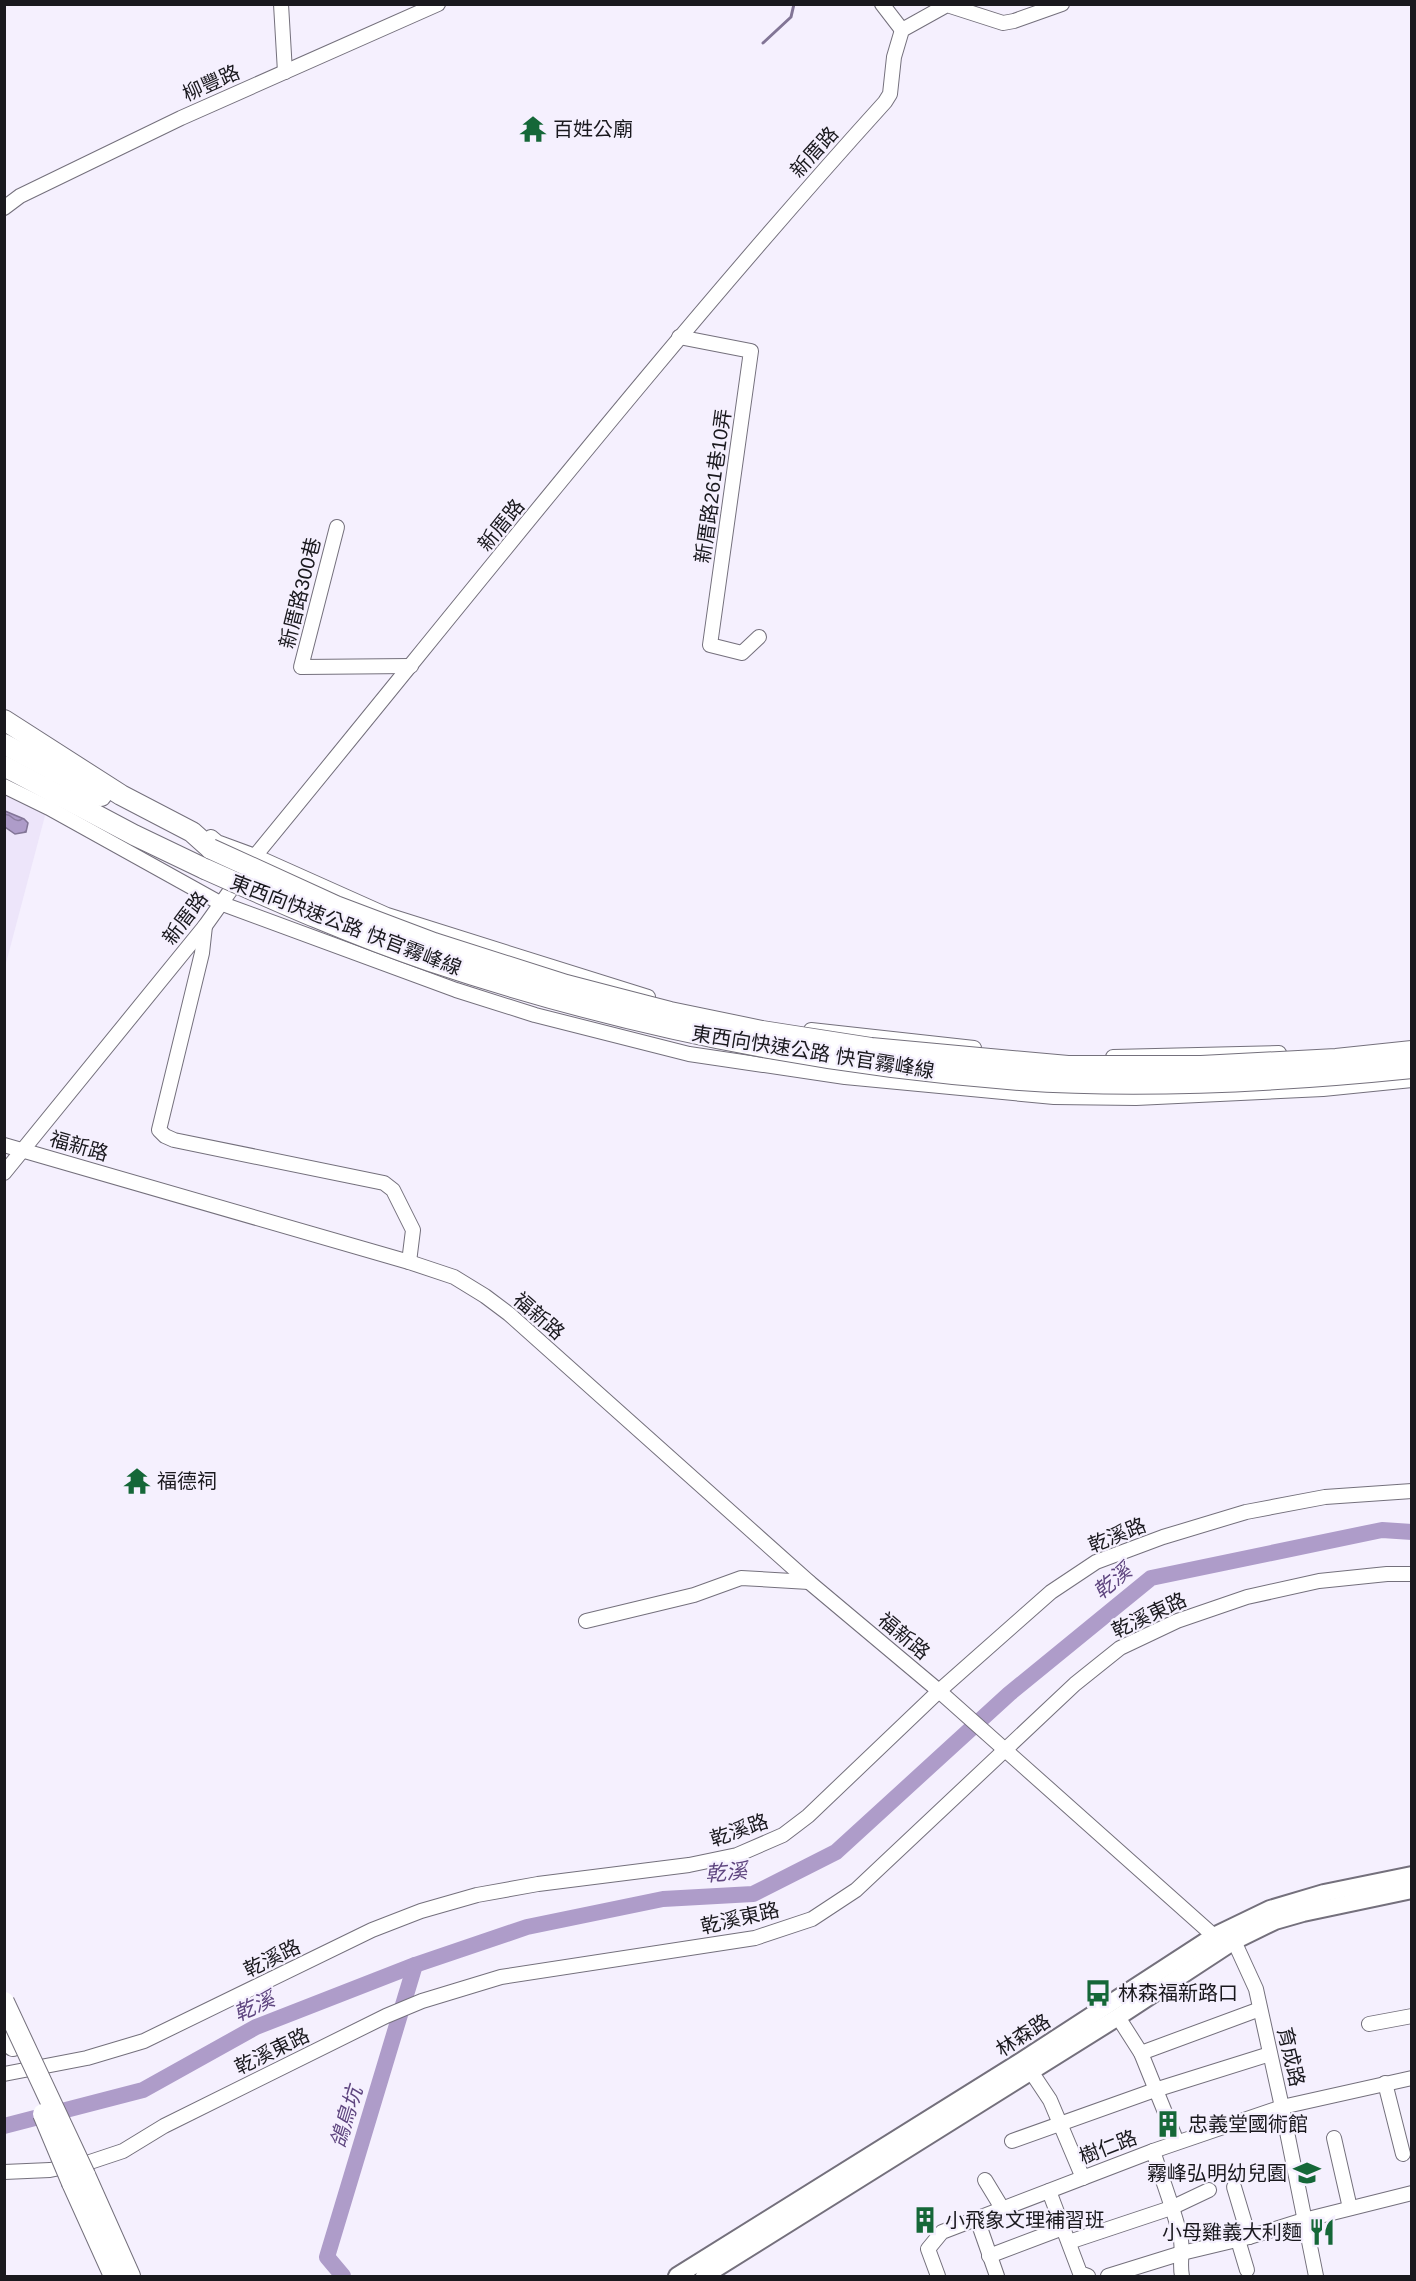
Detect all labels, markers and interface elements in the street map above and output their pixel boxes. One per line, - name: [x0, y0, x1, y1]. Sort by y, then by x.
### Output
- street label: 柳豐路: [179, 61, 243, 105]
- temple icon: 百姓公廟: [518, 114, 548, 144]
- place label: 百姓公廟: [553, 118, 633, 140]
- street label: 新厝路: [786, 122, 842, 182]
- street label: 新厝路261巷10弄: [691, 407, 735, 565]
- street label: 新厝路: [474, 495, 528, 555]
- street label: 新厝路300巷: [276, 535, 324, 651]
- street label: 東西向快速公路 快官霧峰線: [227, 871, 465, 979]
- street label: 新厝路: [158, 887, 212, 949]
- street label: 東西向快速公路 快官霧峰線: [690, 1022, 936, 1082]
- street label: 福新路: [47, 1127, 111, 1165]
- street label: 福新路: [509, 1288, 569, 1344]
- temple icon: 福德祠: [122, 1466, 152, 1496]
- place label: 福德祠: [157, 1470, 217, 1492]
- street label: 乾溪路: [1085, 1514, 1149, 1556]
- water label: 乾溪: [1088, 1557, 1138, 1603]
- street label: 乾溪東路: [1108, 1588, 1190, 1642]
- street label: 福新路: [874, 1608, 934, 1664]
- street label: 乾溪路: [707, 1810, 771, 1850]
- water label: 乾溪: [704, 1858, 751, 1885]
- street label: 乾溪東路: [699, 1898, 781, 1938]
- street label: 乾溪路: [240, 1935, 304, 1981]
- bus stop icon: 林森福新路口: [1083, 1978, 1113, 2008]
- place label: 林森福新路口: [1118, 1982, 1238, 2004]
- water label: 乾溪: [230, 1986, 281, 2025]
- street label: 林森路: [992, 2009, 1054, 2061]
- street label: 乾溪東路: [231, 2024, 313, 2078]
- street label: 育成路: [1274, 2025, 1308, 2089]
- water label: 鴿鳥坑: [326, 2081, 367, 2150]
- building icon: 忠義堂國術館: [1153, 2109, 1183, 2139]
- place label: 忠義堂國術館: [1188, 2113, 1308, 2135]
- street label: 樹仁路: [1076, 2126, 1140, 2168]
- school or university icon: 霧峰弘明幼兒園: [1292, 2158, 1322, 2188]
- place label: 霧峰弘明幼兒園: [1147, 2162, 1287, 2184]
- building icon: 小飛象文理補習班: [910, 2205, 940, 2235]
- place label: 小飛象文理補習班: [945, 2209, 1105, 2231]
- restaurant icon: 小母雞義大利麵: [1307, 2217, 1337, 2247]
- place label: 小母雞義大利麵: [1162, 2221, 1302, 2243]

